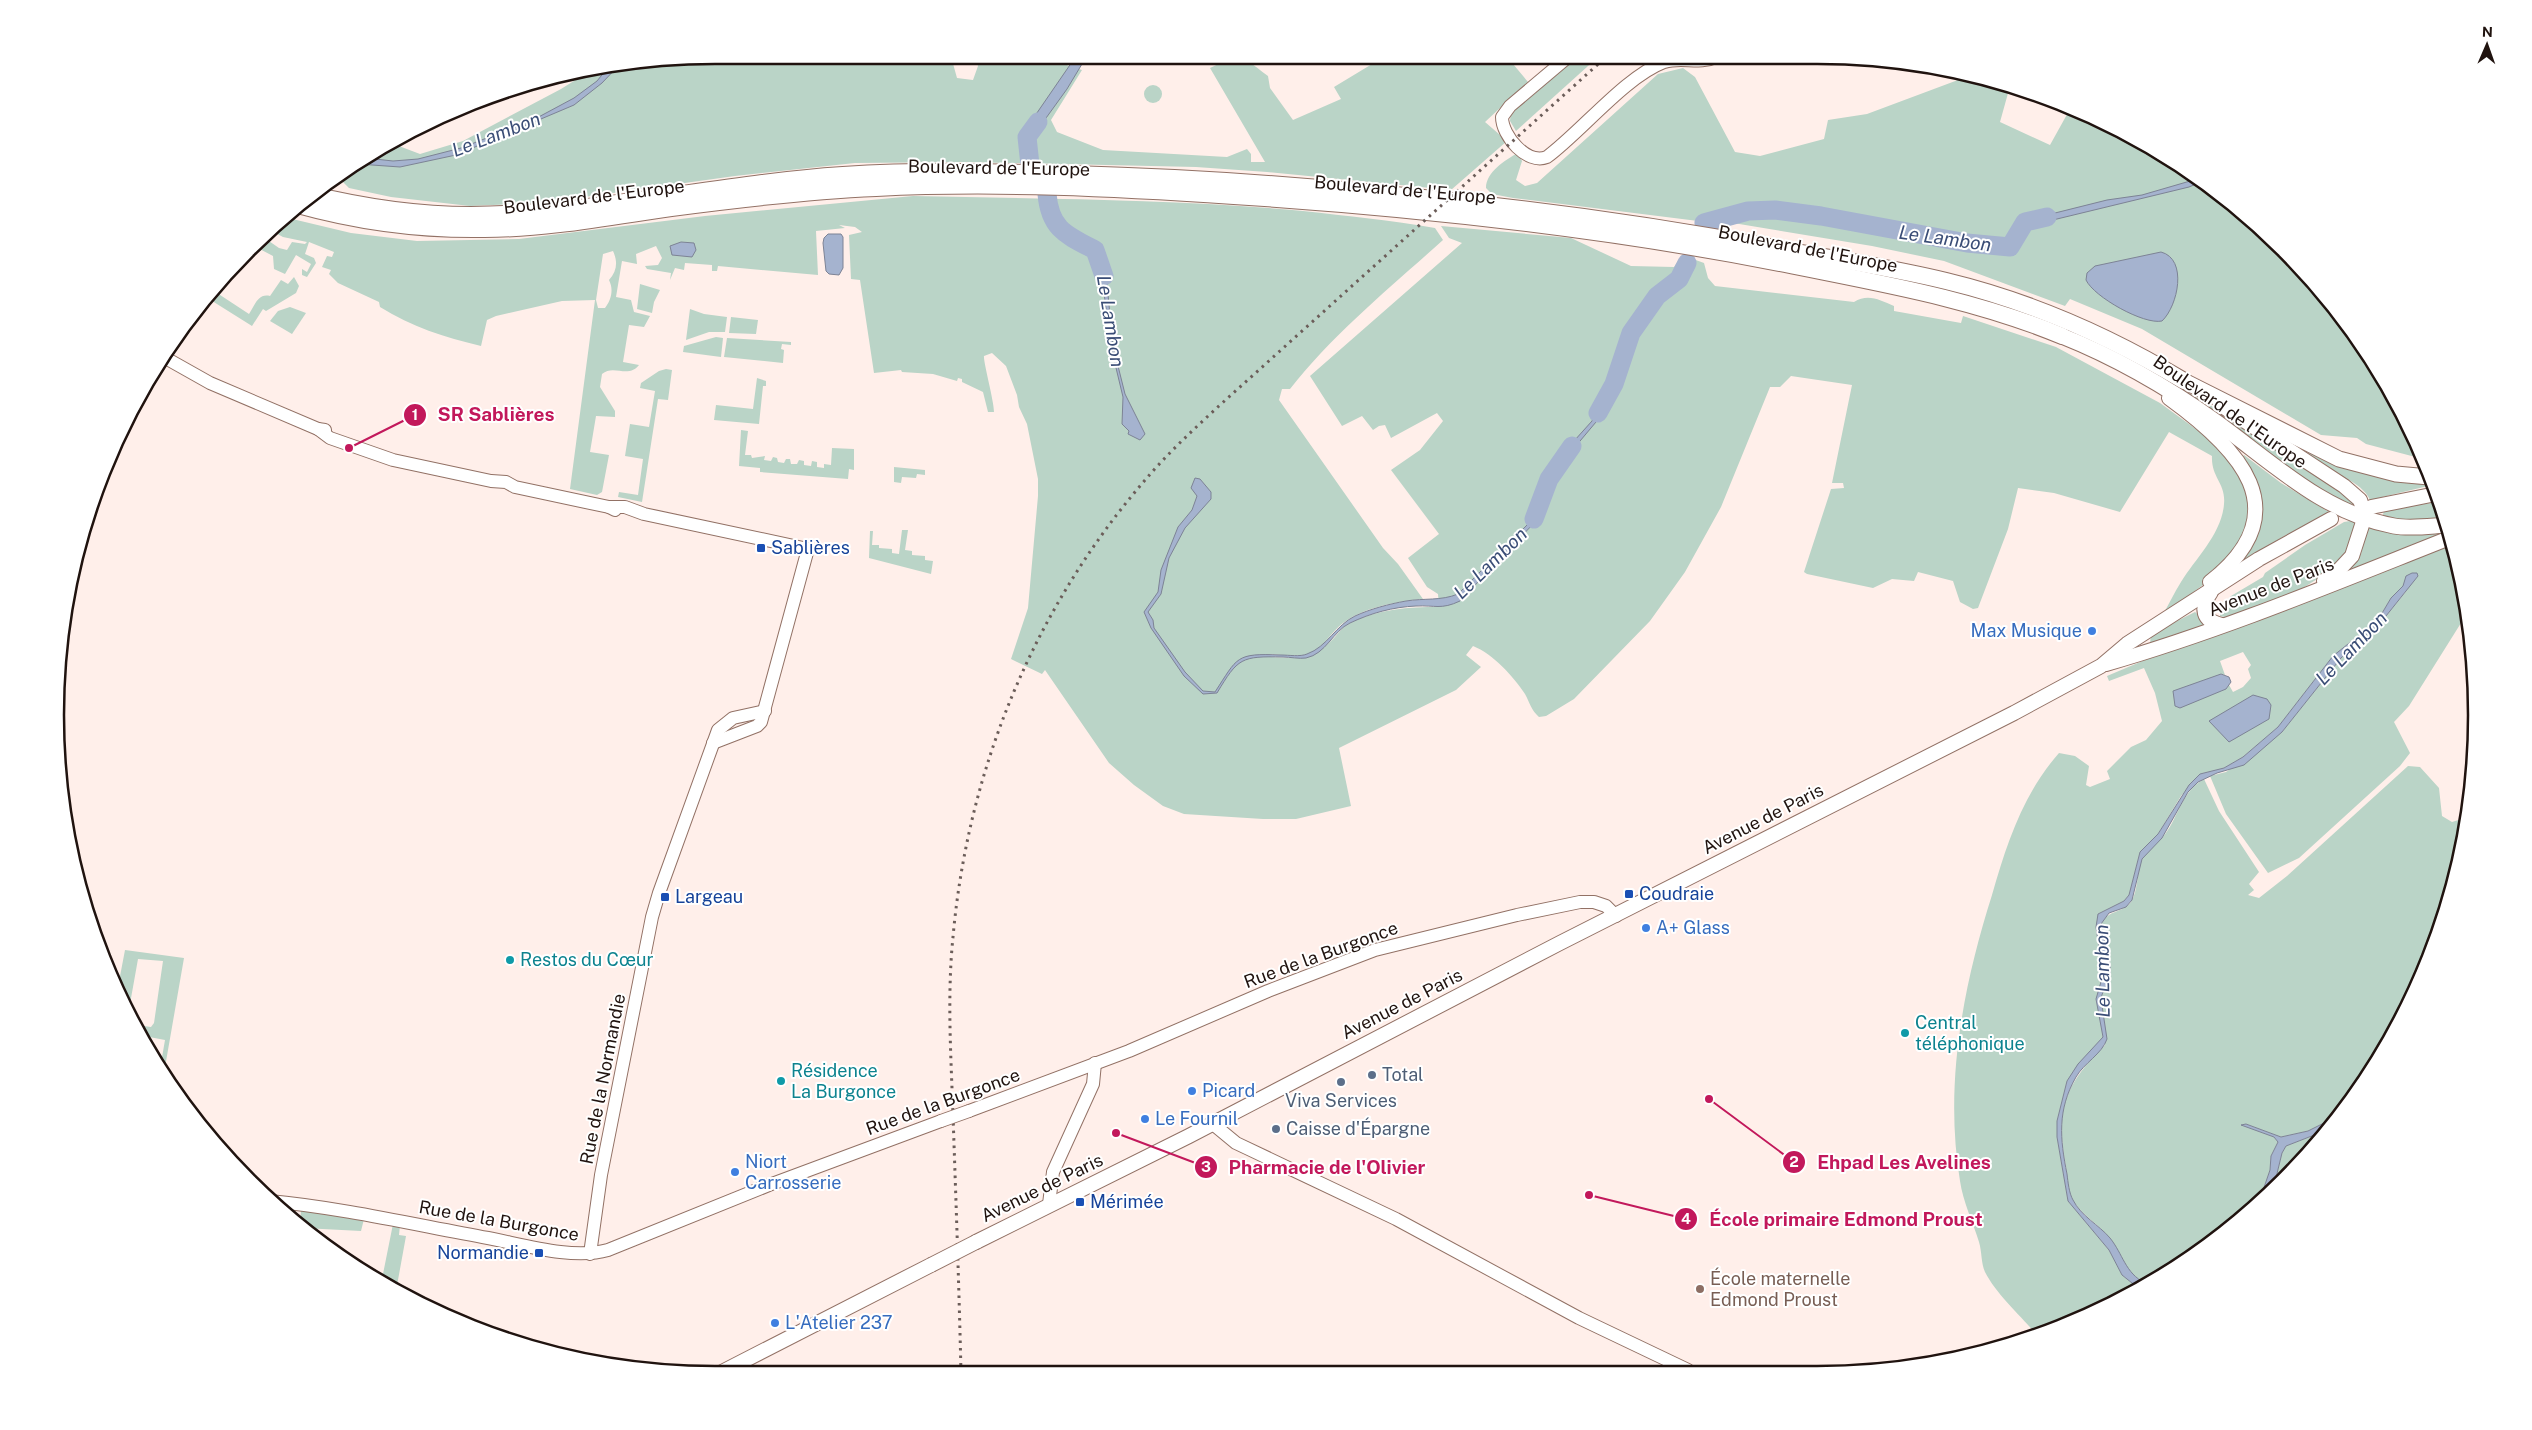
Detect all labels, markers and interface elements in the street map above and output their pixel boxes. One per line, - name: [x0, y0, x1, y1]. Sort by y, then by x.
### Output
- north arrow: [2462, 20, 2512, 70]
- text: N: [2482, 24, 2493, 40]
- water label: Le Lambon: [449, 107, 543, 161]
- street label: Boulevard de l'Europe: [908, 155, 1090, 180]
- street label: Boulevard de l'Europe: [1313, 171, 1497, 208]
- street label: Boulevard de l'Europe: [502, 175, 686, 218]
- street label: Boulevard de l'Europe: [1717, 221, 1900, 276]
- water label: Le Lambon: [1897, 221, 1993, 255]
- water label: Le Lambon: [1093, 273, 1129, 369]
- street label: Boulevard de l'Europe: [2150, 351, 2311, 472]
- callout: SR Sablières: [402, 398, 564, 432]
- text: SR Sablières: [438, 403, 554, 425]
- text: 1: [412, 406, 418, 423]
- water label: Le Lambon: [1449, 523, 1531, 603]
- place label: Sablières: [771, 537, 850, 558]
- marker: Sablières: [755, 542, 767, 554]
- street label: Avenue de Paris: [2205, 553, 2337, 620]
- water label: Le Lambon: [2311, 607, 2391, 689]
- place label: Max Musique: [1971, 620, 2082, 641]
- marker: Max Musique: [2086, 625, 2098, 637]
- street label: Avenue de Paris: [1699, 779, 1827, 858]
- place label: Coudraie: [1639, 883, 1714, 904]
- place label: Largeau: [675, 886, 743, 907]
- marker: Coudraie: [1623, 888, 1635, 900]
- marker: Largeau: [659, 891, 671, 903]
- street label: Rue de la Burgonce: [1241, 917, 1401, 992]
- place label: A+ Glass: [1656, 917, 1730, 938]
- marker: A+ Glass: [1640, 922, 1652, 934]
- water label: Le Lambon: [2090, 924, 2114, 1018]
- place label: Restos du Cœur: [520, 949, 654, 970]
- marker: Restos du Cœur: [504, 954, 516, 966]
- street label: Avenue de Paris: [1338, 964, 1466, 1043]
- street label: Rue de la Normandie: [576, 992, 629, 1166]
- place label: Central téléphonique: [1915, 1012, 2025, 1054]
- marker: Central téléphonique: [1899, 1027, 1911, 1039]
- place label: Résidence La Burgonce: [791, 1060, 896, 1102]
- street label: Rue de la Burgonce: [863, 1064, 1023, 1139]
- place label: Total: [1382, 1064, 1424, 1085]
- marker: Total: [1366, 1069, 1378, 1081]
- marker: Résidence La Burgonce: [775, 1075, 787, 1087]
- marker: Viva Services: [1335, 1076, 1347, 1088]
- place label: Picard: [1202, 1080, 1255, 1101]
- marker: Picard: [1186, 1085, 1198, 1097]
- place label: Viva Services: [1285, 1090, 1397, 1111]
- place label: Le Fournil: [1155, 1108, 1238, 1129]
- marker: Le Fournil: [1139, 1113, 1151, 1125]
- place label: Caisse d'Épargne: [1286, 1117, 1430, 1139]
- marker: Caisse d'Épargne: [1270, 1123, 1282, 1135]
- callout: Ehpad Les Avelines: [1782, 1145, 2001, 1179]
- street label: Avenue de Paris: [977, 1149, 1106, 1226]
- callout: Pharmacie de l'Olivier: [1193, 1150, 1435, 1184]
- place label: Niort Carrosserie: [745, 1151, 841, 1193]
- text: Ehpad Les Avelines: [1817, 1151, 1991, 1173]
- text: 2: [1789, 1153, 1799, 1170]
- text: Pharmacie de l'Olivier: [1229, 1156, 1426, 1178]
- text: 3: [1201, 1158, 1211, 1175]
- marker: Niort Carrosserie: [729, 1166, 741, 1178]
- place label: Mérimée: [1090, 1191, 1164, 1212]
- street label: Rue de la Burgonce: [417, 1196, 581, 1245]
- marker: Mérimée: [1074, 1196, 1086, 1208]
- callout: École primaire Edmond Proust: [1674, 1202, 1992, 1236]
- text: École primaire Edmond Proust: [1709, 1208, 1983, 1230]
- text: 4: [1681, 1210, 1691, 1227]
- place label: Normandie: [437, 1242, 529, 1263]
- marker: Normandie: [533, 1247, 545, 1259]
- place label: École maternelle Edmond Proust: [1710, 1267, 1850, 1310]
- marker: École maternelle Edmond Proust: [1694, 1283, 1706, 1295]
- place label: L'Atelier 237: [785, 1312, 893, 1333]
- marker: L'Atelier 237: [769, 1317, 781, 1329]

